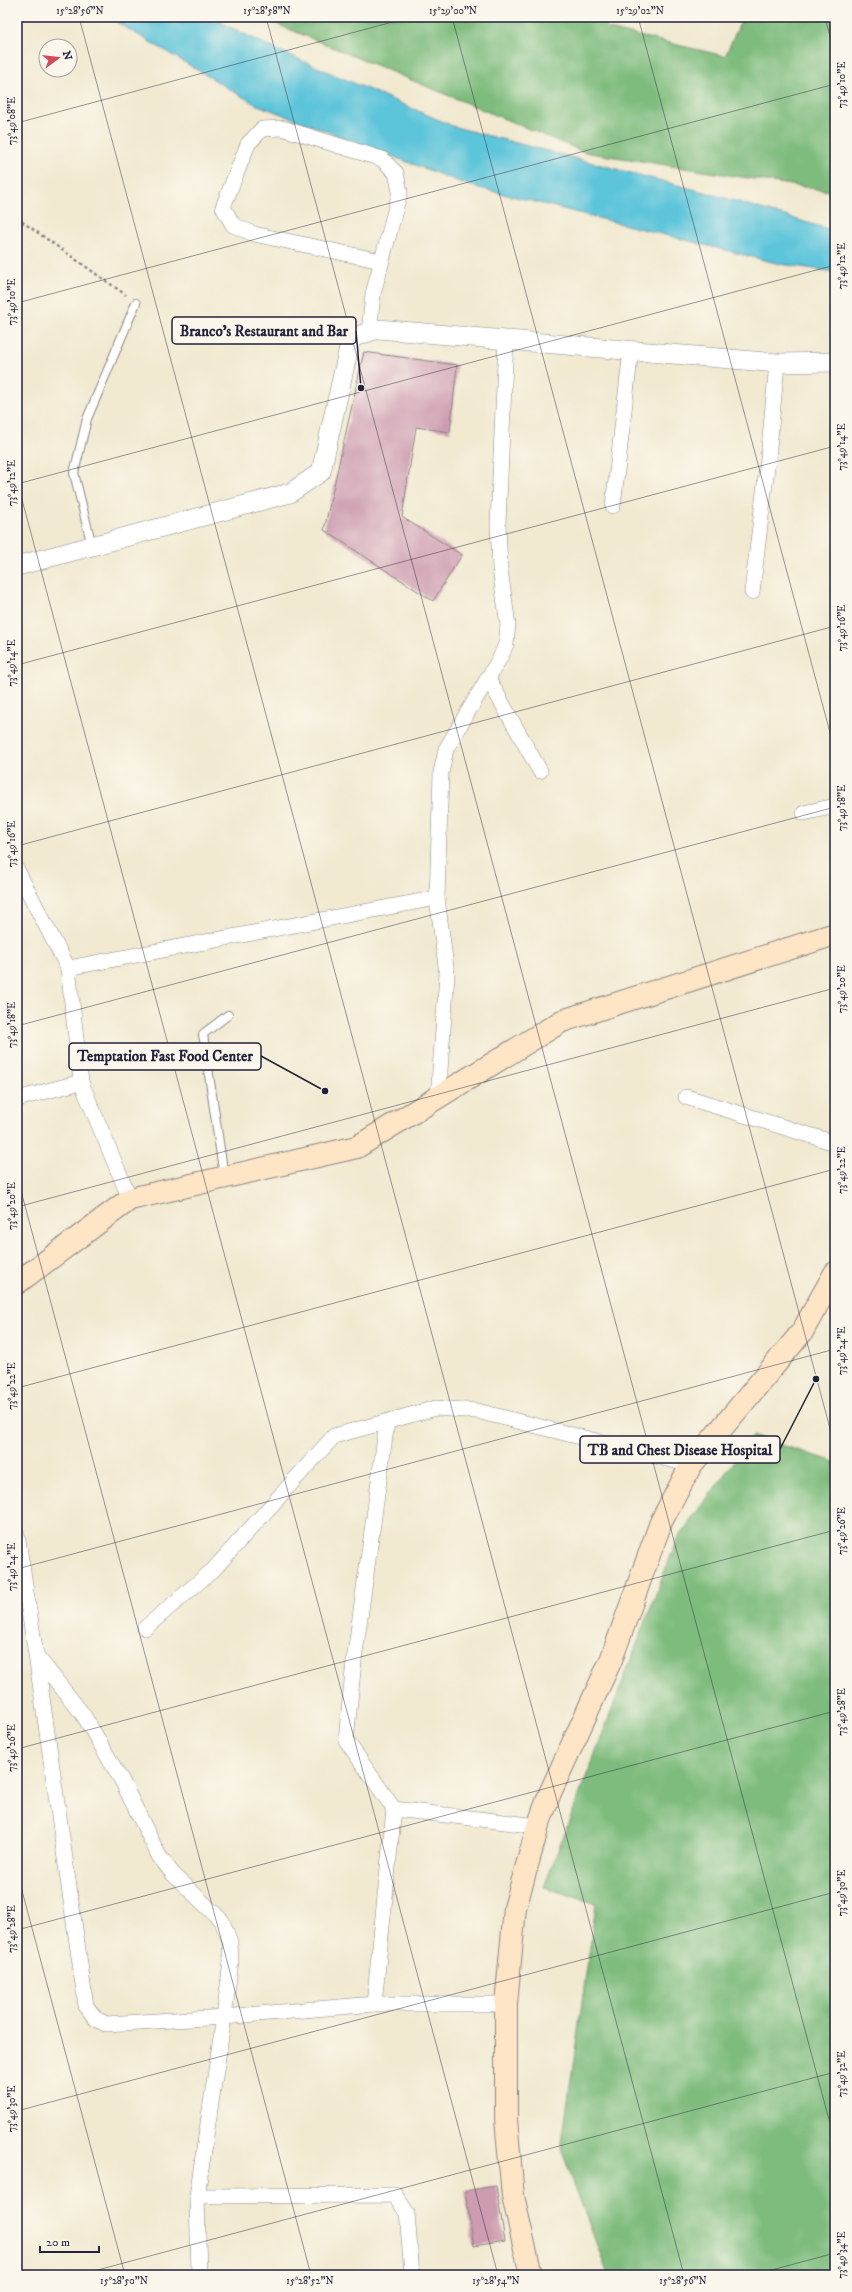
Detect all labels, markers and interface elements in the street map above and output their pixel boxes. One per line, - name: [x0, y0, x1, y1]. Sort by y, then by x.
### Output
- text: 15°28'56"N: [56, 5, 104, 17]
- text: 15°28'58"N: [243, 5, 291, 17]
- text: 15°29'00"N: [429, 5, 477, 17]
- text: 15°29'02"N: [616, 5, 664, 17]
- north arrow: [38, 38, 78, 78]
- text: N: [59, 49, 75, 62]
- text: 73°49'10"E: [836, 62, 848, 108]
- text: 73°49'08"E: [6, 97, 18, 145]
- text: 73°49'12"E: [836, 243, 848, 289]
- text: 73°49'10"E: [6, 279, 18, 325]
- callout: Branco's Restaurant and Bar: [172, 317, 356, 344]
- text: Branco's Restaurant and Bar: [180, 322, 349, 341]
- text: 73°49'14"E: [836, 424, 848, 470]
- text: 73°49'12"E: [6, 460, 18, 506]
- text: 73°49'16"E: [836, 605, 848, 651]
- text: 73°49'14"E: [6, 640, 18, 686]
- text: 73°49'18"E: [836, 785, 848, 831]
- text: 73°49'16"E: [6, 821, 18, 867]
- text: 73°49'20"E: [836, 965, 848, 1013]
- text: 73°49'18"E: [6, 1002, 18, 1048]
- callout: Temptation Fast Food Center: [69, 1043, 261, 1070]
- text: Temptation Fast Food Center: [76, 1047, 253, 1066]
- text: 73°49'22"E: [836, 1146, 848, 1194]
- text: 73°49'20"E: [6, 1182, 18, 1230]
- text: 73°49'24"E: [836, 1327, 848, 1375]
- text: 73°49'22"E: [6, 1362, 18, 1410]
- callout: TB and Chest Disease Hospital: [580, 1436, 780, 1463]
- text: TB and Chest Disease Hospital: [587, 1441, 773, 1460]
- text: 73°49'26"E: [836, 1507, 848, 1555]
- text: 73°49'24"E: [6, 1543, 18, 1591]
- text: 73°49'28"E: [836, 1688, 848, 1736]
- text: 73°49'26"E: [6, 1724, 18, 1772]
- text: 73°49'30"E: [836, 1870, 848, 1916]
- text: 73°49'28"E: [6, 1905, 18, 1953]
- text: 73°49'32"E: [836, 2051, 848, 2097]
- text: 73°49'30"E: [6, 2086, 18, 2132]
- scale bar: [40, 2228, 99, 2254]
- text: 73°49'34"E: [836, 2231, 848, 2279]
- text: 20 m: [46, 2235, 70, 2250]
- text: 15°28'50"N: [100, 2275, 148, 2287]
- text: 15°28'52"N: [286, 2275, 334, 2287]
- text: 15°28'54"N: [472, 2275, 520, 2287]
- text: 15°28'56"N: [659, 2275, 707, 2287]

